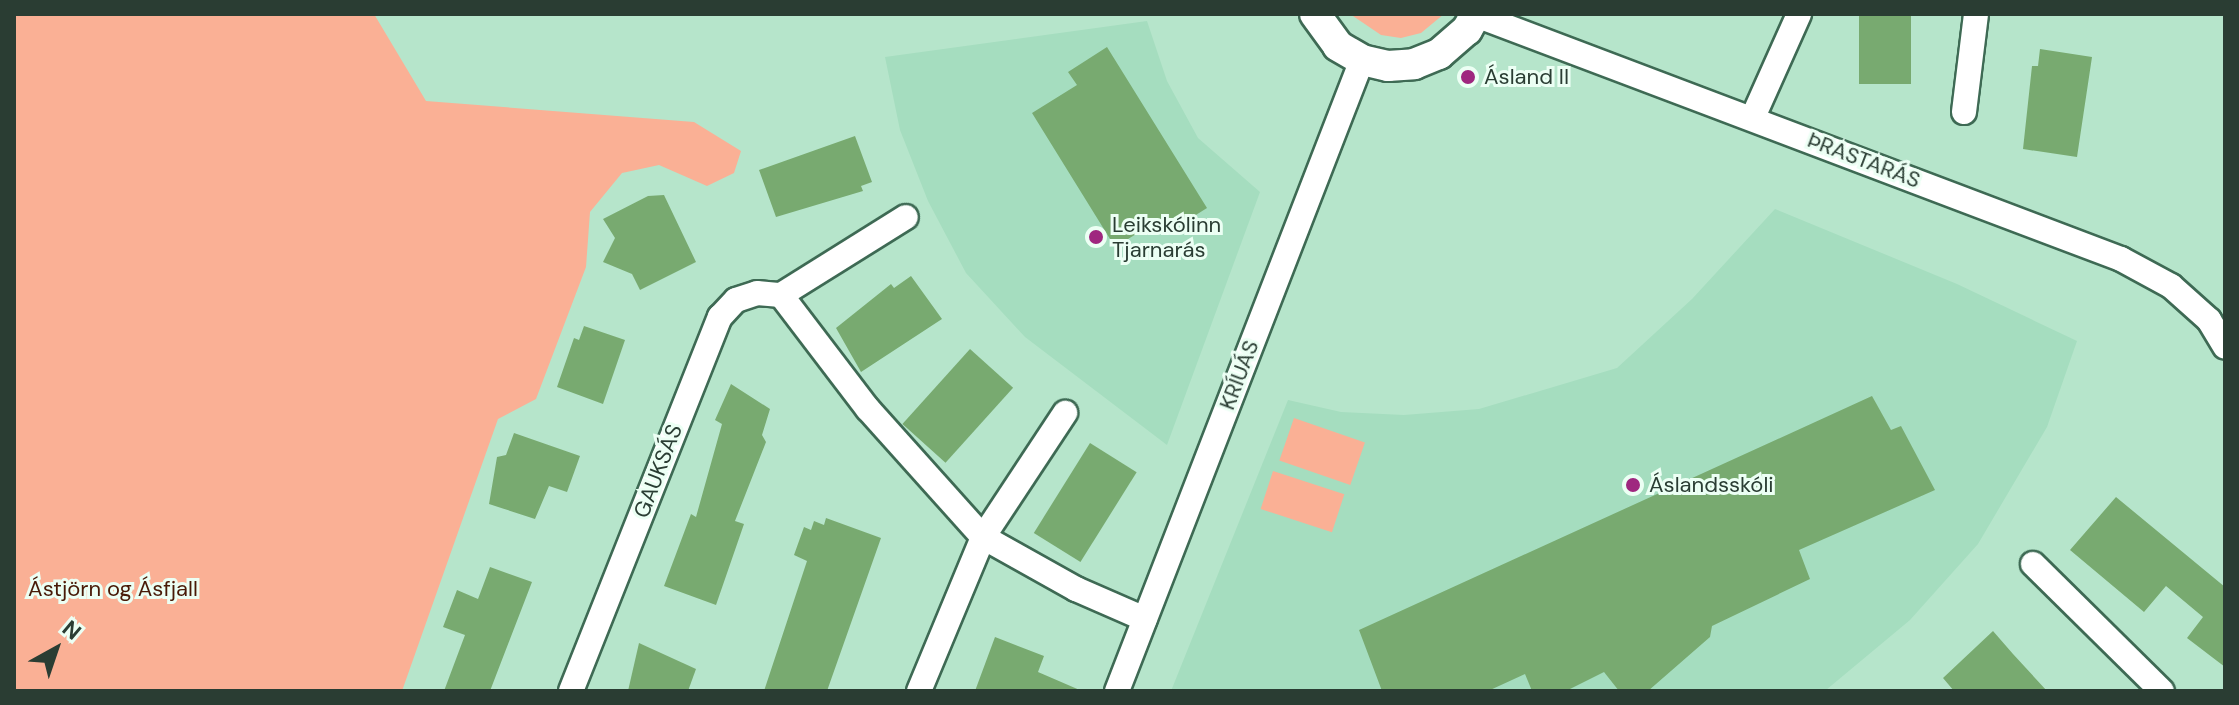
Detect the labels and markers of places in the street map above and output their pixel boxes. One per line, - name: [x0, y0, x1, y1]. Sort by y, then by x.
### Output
- place label: Ásland II: [1484, 64, 1569, 90]
- marker: Ásland II: [1459, 68, 1477, 86]
- place label: Leikskólinn Tjarnarás: [1112, 211, 1221, 262]
- marker: Leikskólinn Tjarnarás: [1087, 228, 1105, 246]
- place label: Áslandsskóli: [1649, 472, 1774, 498]
- marker: Áslandsskóli: [1624, 476, 1642, 494]

